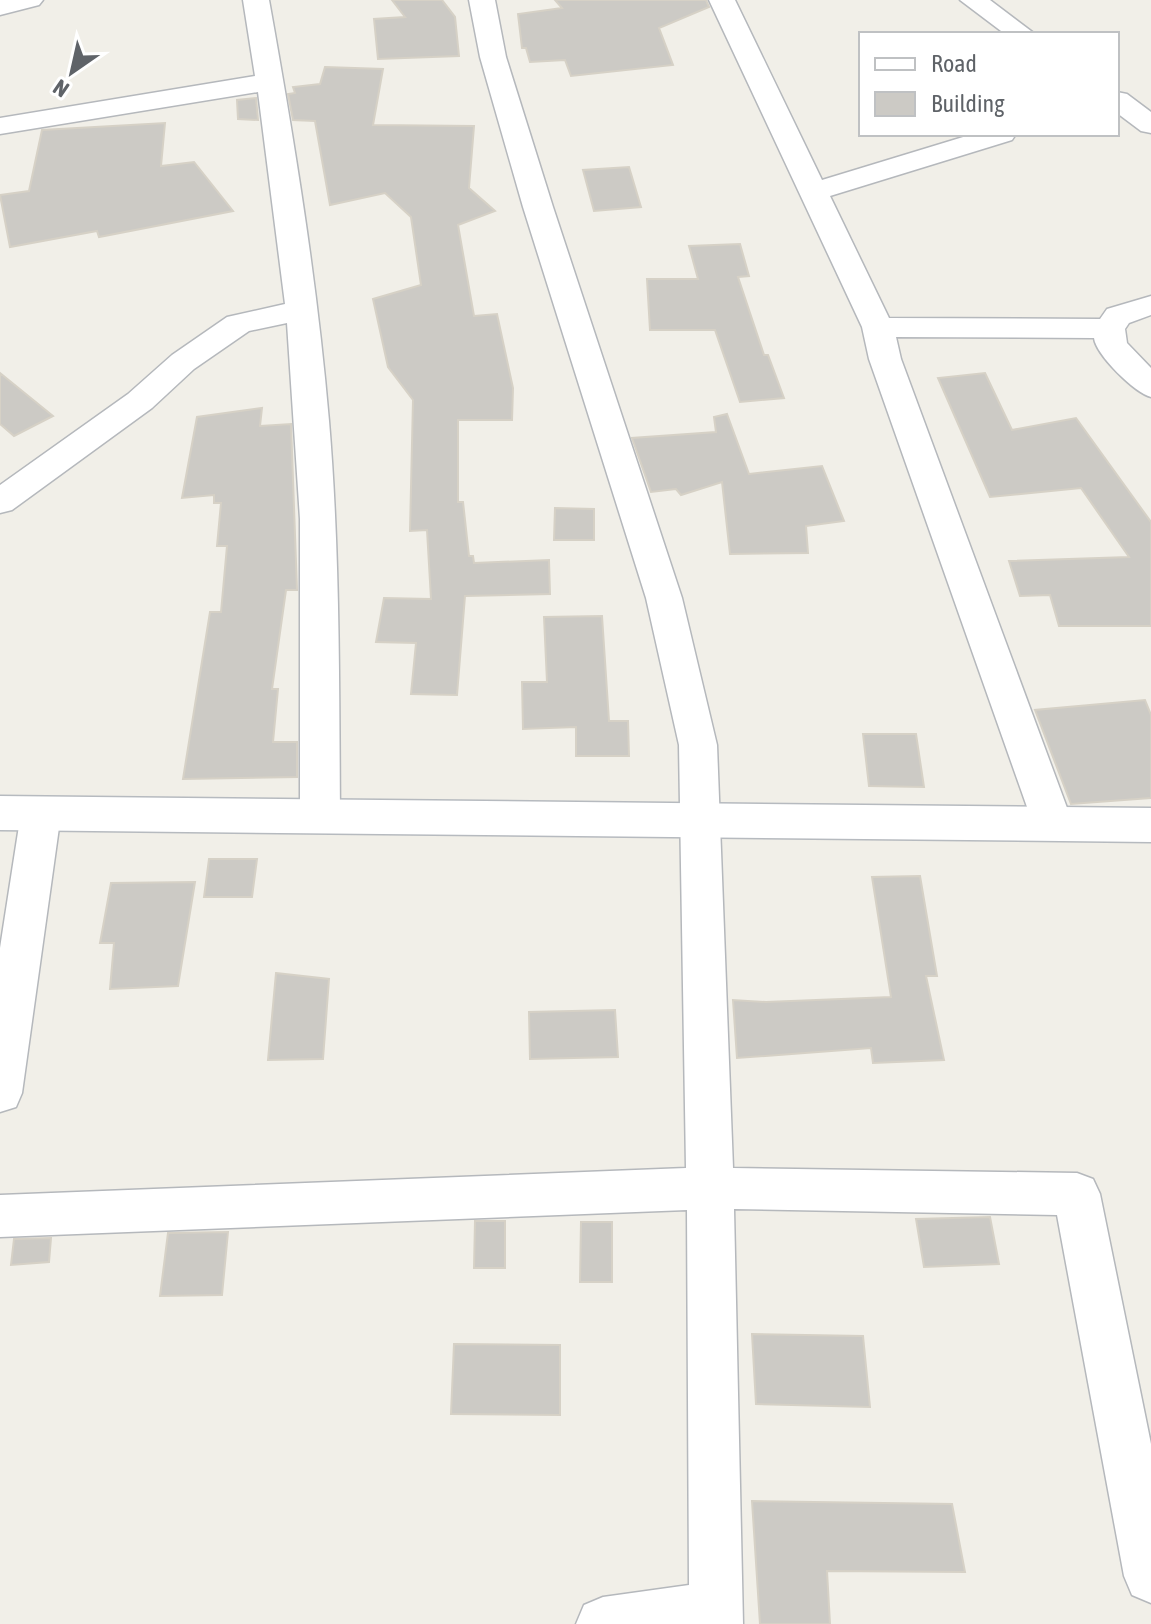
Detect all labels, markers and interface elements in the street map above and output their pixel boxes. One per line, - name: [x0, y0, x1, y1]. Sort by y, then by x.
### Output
- north arrow: [32, 32, 112, 112]
- legend: [859, 32, 1119, 136]
- text: Road: [931, 50, 977, 77]
- text: N: [48, 74, 73, 103]
- text: Building: [931, 90, 1005, 117]

